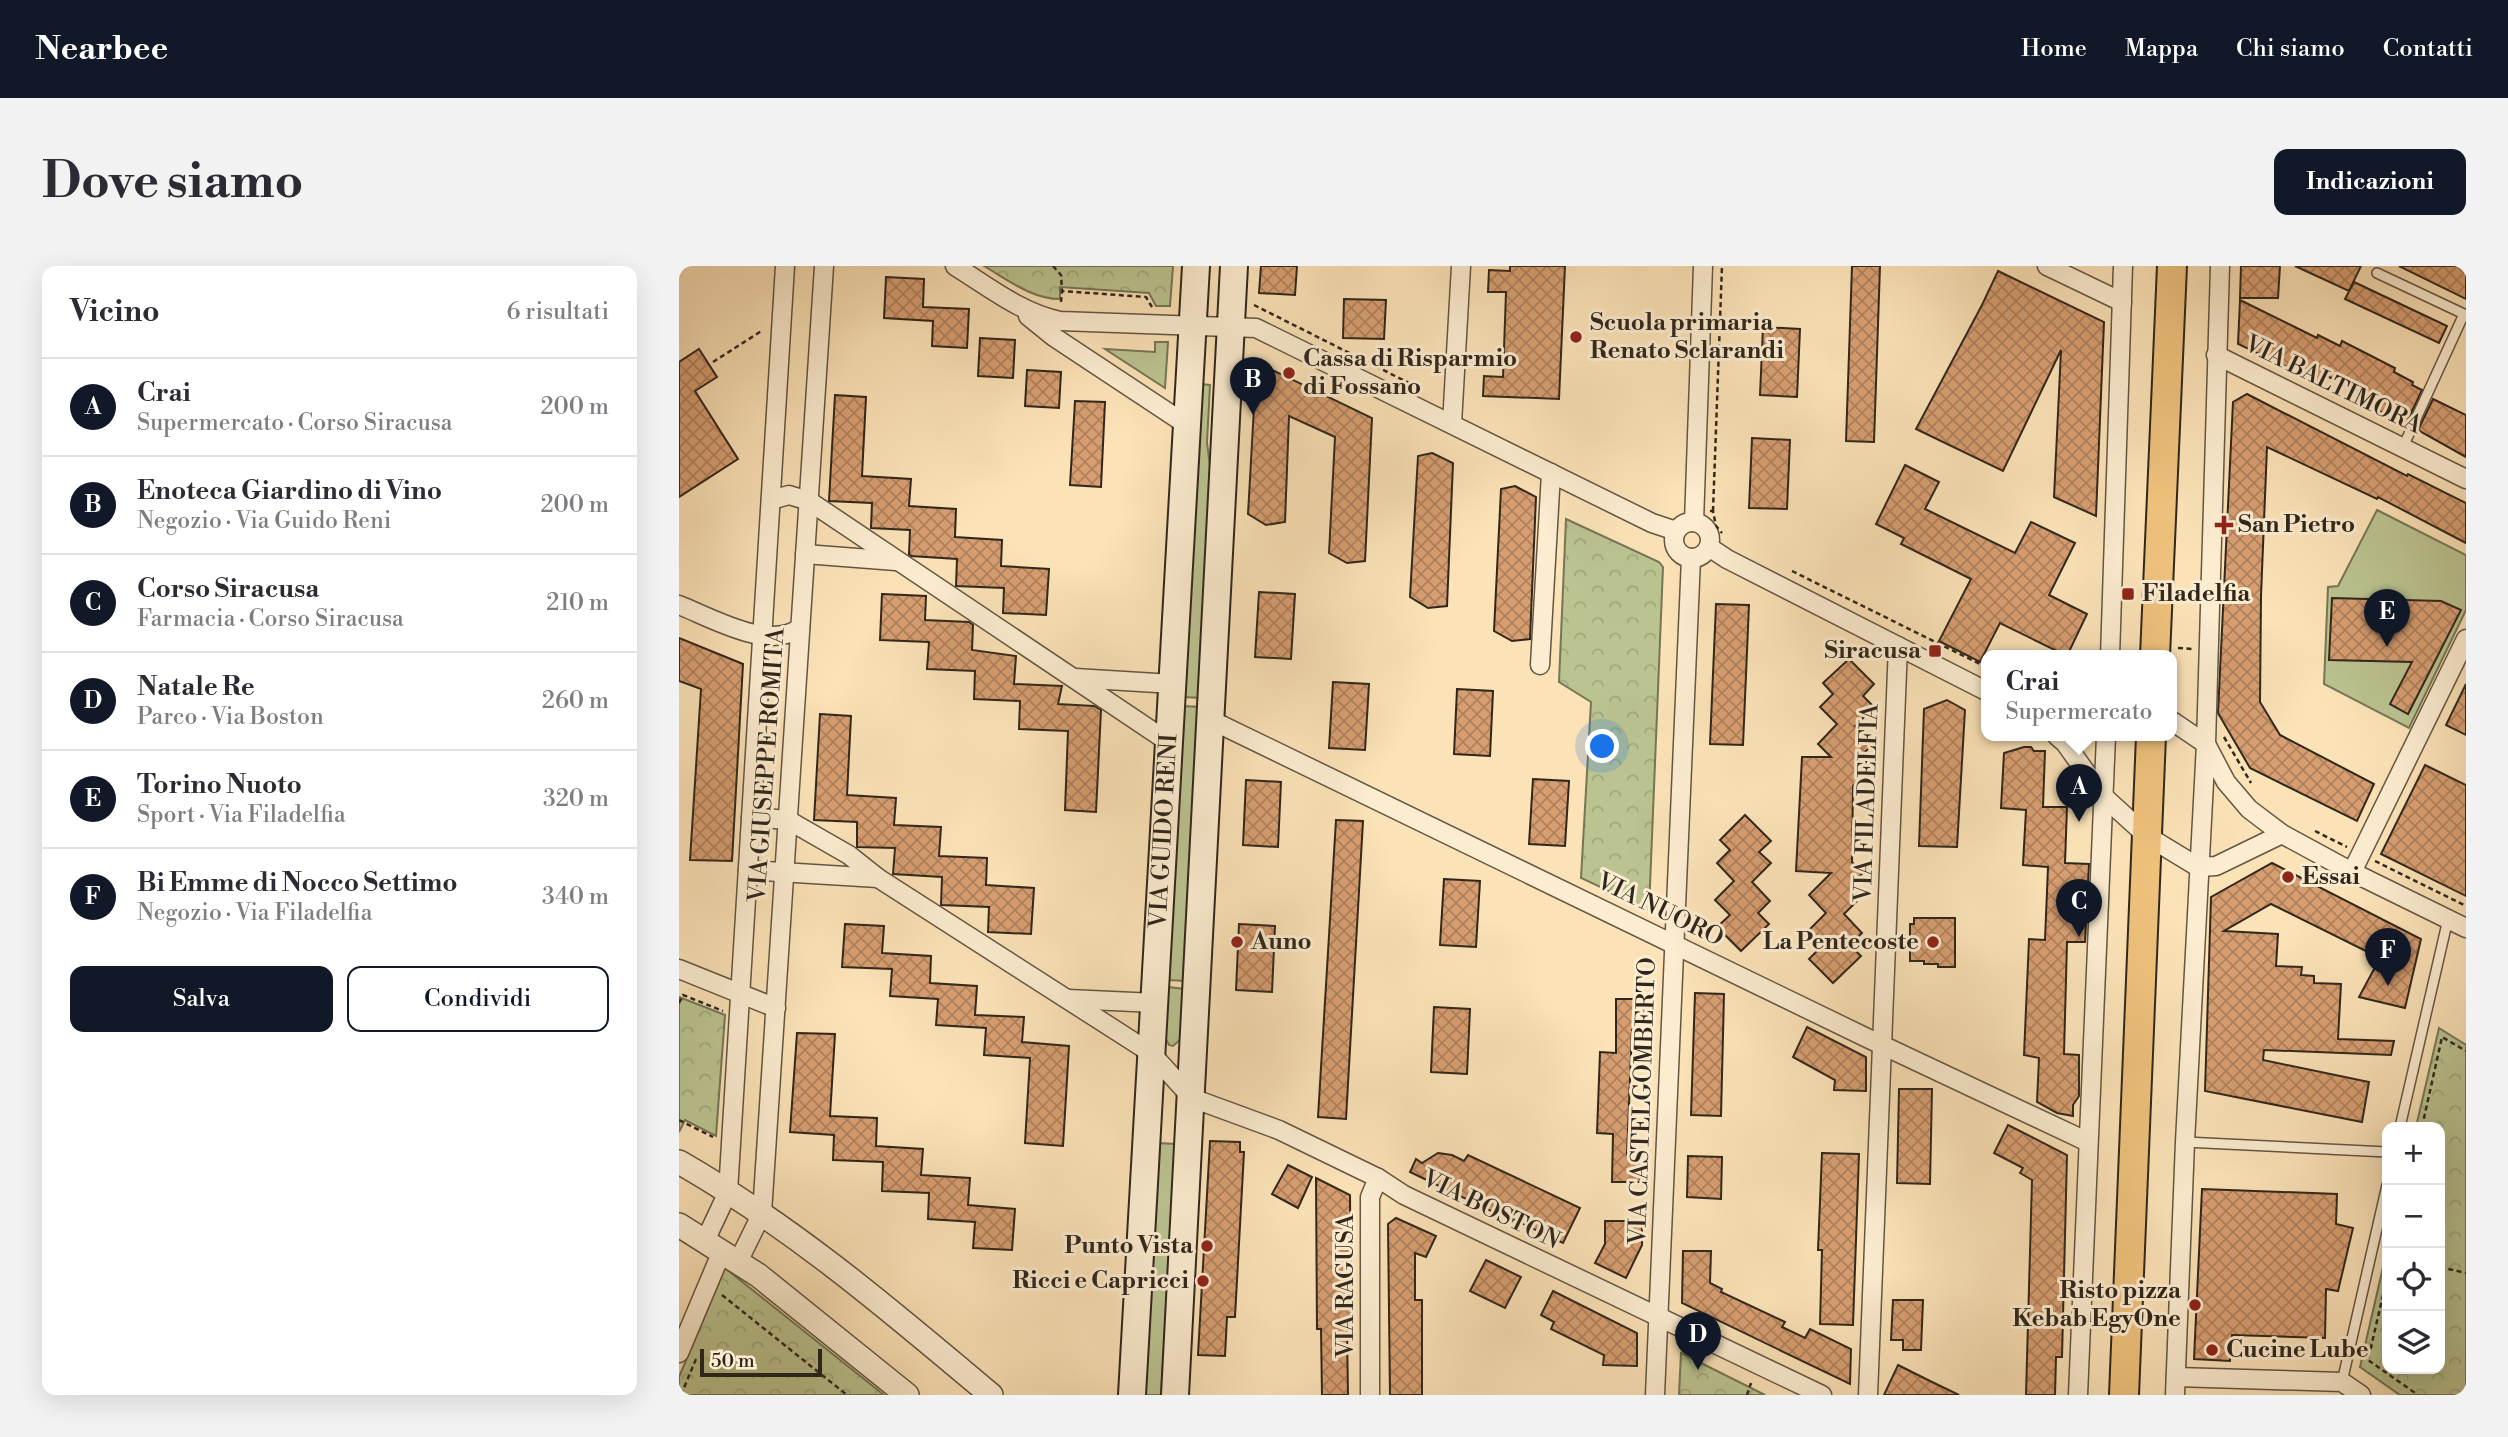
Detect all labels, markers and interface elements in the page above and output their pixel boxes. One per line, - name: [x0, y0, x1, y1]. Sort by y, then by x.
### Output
- text: Nearbee: [35, 29, 168, 70]
- text: Home: [2021, 34, 2087, 64]
- text: Mappa: [2125, 34, 2198, 64]
- text: Chi siamo: [2236, 34, 2345, 64]
- text: Contatti: [2383, 34, 2473, 64]
- button: Indicazioni: [2274, 149, 2466, 215]
- text: Dove siamo: [42, 152, 303, 213]
- text: Vicino: [70, 293, 160, 331]
- text: 6 risultati: [506, 298, 609, 326]
- place label: Scuola primaria Renato Sclarandi: [1590, 308, 1784, 366]
- marker: Scuola primaria Renato Sclarandi: [1568, 329, 1584, 345]
- street label: VIA BALTIMORA: [2239, 329, 2427, 441]
- place label: Cassa di Risparmio di Fossano: [1303, 344, 1517, 402]
- pin: B: [1230, 357, 1276, 415]
- marker: Cassa di Risparmio di Fossano: [1281, 365, 1297, 381]
- text: Crai: [137, 377, 191, 409]
- text: A: [85, 393, 101, 421]
- text: 200 m: [541, 393, 609, 421]
- text: Supermercato · Corso Siracusa: [137, 409, 453, 437]
- text: Enoteca Giardino di Vino: [137, 475, 442, 507]
- text: B: [84, 491, 102, 519]
- text: 200 m: [541, 491, 609, 519]
- text: Negozio · Via Guido Reni: [137, 507, 391, 535]
- place label: San Pietro: [2238, 510, 2355, 540]
- marker: San Pietro: [2216, 517, 2232, 533]
- text: Corso Siracusa: [137, 573, 319, 605]
- place label: Filadelfia: [2142, 579, 2251, 609]
- marker: Filadelfia: [2120, 586, 2136, 602]
- text: C: [85, 589, 101, 617]
- text: 210 m: [546, 589, 609, 617]
- pin: E: [2364, 589, 2410, 647]
- text: Farmacia · Corso Siracusa: [137, 605, 404, 633]
- street label: VIA GIUSEPPE ROMITA: [742, 626, 792, 904]
- place label: Siracusa: [1824, 636, 1922, 666]
- marker: Siracusa: [1927, 643, 1943, 659]
- popup: [1981, 650, 2177, 741]
- text: Crai: [2005, 666, 2059, 698]
- text: Natale Re: [137, 671, 255, 703]
- text: D: [84, 687, 102, 715]
- text: 260 m: [542, 687, 609, 715]
- text: Supermercato: [2005, 698, 2153, 726]
- text: Parco · Via Boston: [137, 703, 324, 731]
- street label: VIA FILADELFIA: [1849, 703, 1885, 904]
- your location: [1585, 729, 1619, 763]
- street label: VIA GUIDO RENI: [1143, 733, 1184, 930]
- pin: A: [2056, 764, 2102, 822]
- text: Torino Nuoto: [137, 769, 302, 801]
- text: E: [85, 785, 101, 813]
- text: 320 m: [543, 785, 609, 813]
- text: Sport · Via Filadelfia: [137, 801, 346, 829]
- place label: Essai: [2302, 862, 2360, 892]
- street label: VIA NUORO: [1591, 866, 1728, 954]
- text: Bi Emme di Nocco Settimo: [137, 867, 458, 899]
- marker: Essai: [2280, 869, 2296, 885]
- pin: C: [2056, 879, 2102, 937]
- text: F: [85, 883, 101, 911]
- text: 340 m: [542, 883, 609, 911]
- text: Negozio · Via Filadelfia: [137, 899, 372, 927]
- place label: Auno: [1250, 927, 1312, 957]
- place label: La Pentecoste: [1763, 927, 1919, 957]
- pin: F: [2365, 928, 2411, 986]
- marker: Auno: [1229, 934, 1245, 950]
- marker: La Pentecoste: [1925, 934, 1941, 950]
- street label: VIA CASTELGOMBERTO: [1623, 957, 1663, 1246]
- button: Salva: [70, 966, 333, 1032]
- button: Condividi: [347, 966, 609, 1032]
- map controls: [2382, 1122, 2445, 1374]
- button: +: [2382, 1122, 2445, 1185]
- street label: VIA BOSTON: [1416, 1163, 1565, 1256]
- button: −: [2382, 1185, 2445, 1248]
- street label: VIA RAGUSA: [1331, 1213, 1361, 1359]
- place label: Punto Vista: [1064, 1231, 1194, 1261]
- marker: Punto Vista: [1199, 1238, 1215, 1254]
- button: locate: [2382, 1248, 2445, 1311]
- place label: Ricci e Capricci: [1012, 1266, 1189, 1296]
- marker: Ricci e Capricci: [1195, 1273, 1211, 1289]
- place label: Risto pizza Kebab EgyOne: [2012, 1276, 2182, 1334]
- marker: Risto pizza Kebab EgyOne: [2187, 1297, 2203, 1313]
- button: layers: [2382, 1311, 2445, 1374]
- pin: D: [1675, 1312, 1721, 1370]
- place label: Cucine Lube: [2226, 1335, 2369, 1365]
- marker: Cucine Lube: [2204, 1342, 2220, 1358]
- scale bar: [700, 1346, 823, 1378]
- text: 50 m: [711, 1349, 755, 1373]

